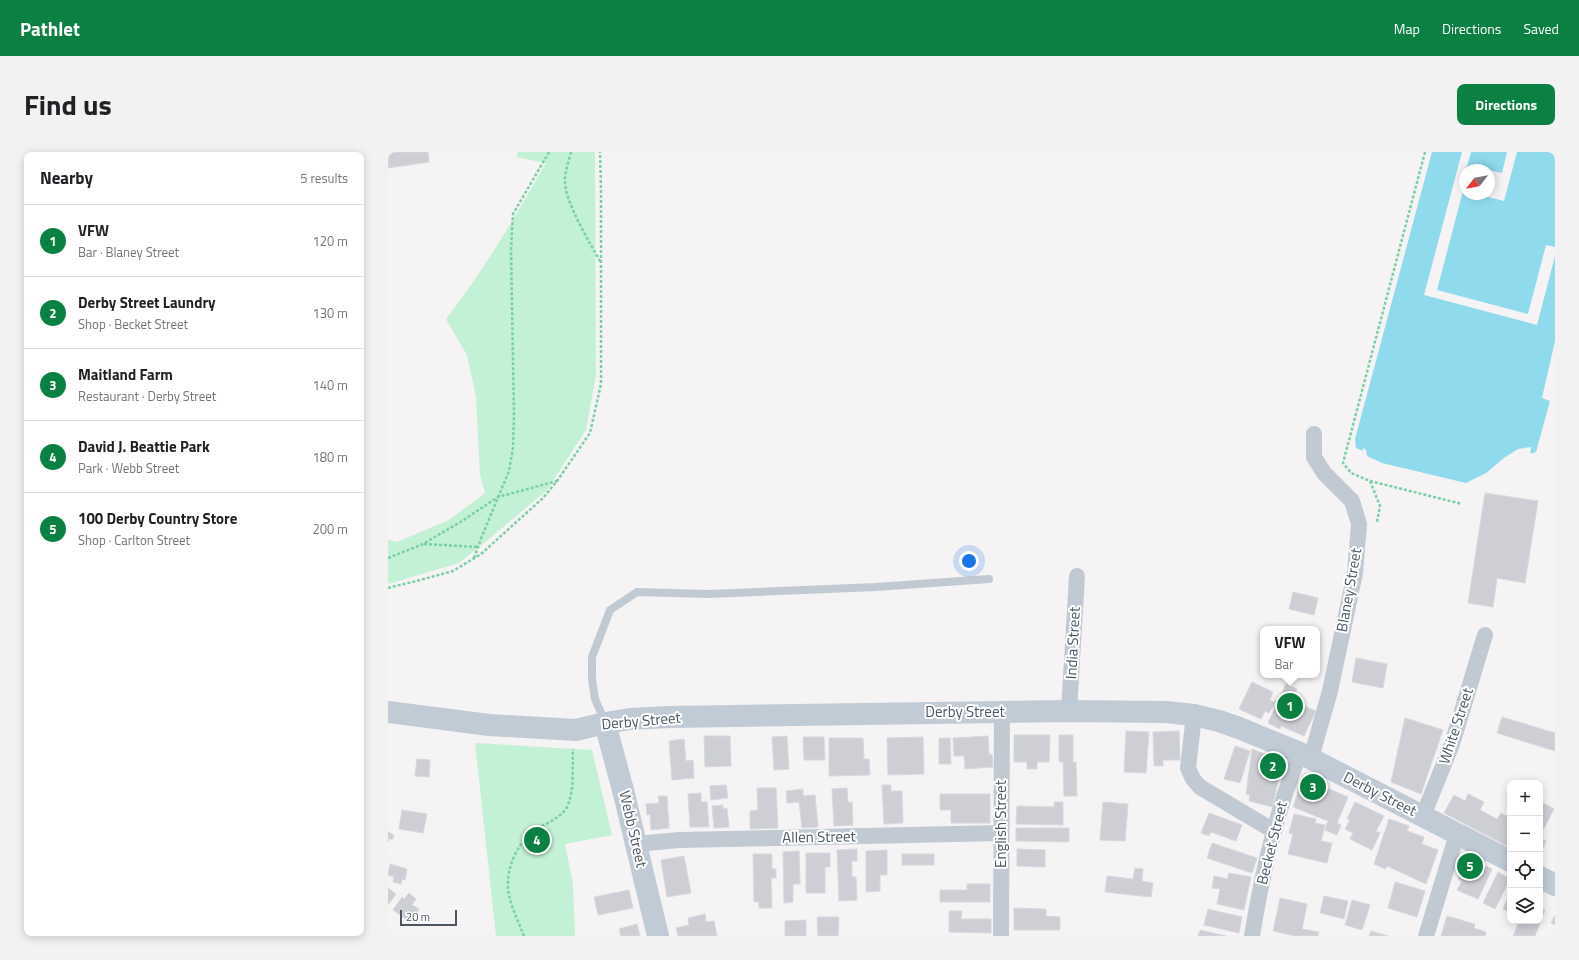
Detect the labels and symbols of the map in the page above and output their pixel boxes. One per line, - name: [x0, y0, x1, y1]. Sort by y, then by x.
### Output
- north arrow: [1459, 164, 1495, 200]
- street label: Blaney Street: [1330, 545, 1367, 634]
- your location: [959, 551, 979, 571]
- street label: India Street: [1059, 605, 1086, 680]
- street label: White Street: [1432, 684, 1479, 767]
- pin: 1: [1277, 691, 1303, 721]
- street label: Derby Street: [925, 700, 1005, 723]
- street label: Derby Street: [600, 706, 682, 735]
- pin: 2: [1260, 751, 1286, 781]
- street label: Derby Street: [1340, 765, 1421, 822]
- pin: 3: [1300, 772, 1326, 802]
- street label: English Street: [989, 779, 1012, 868]
- street label: Webb Street: [613, 788, 654, 870]
- street label: Becket Street: [1250, 798, 1293, 887]
- street label: Allen Street: [782, 824, 857, 849]
- pin: 4: [524, 825, 550, 855]
- pin: 5: [1457, 851, 1483, 881]
- scale bar: [400, 908, 457, 927]

